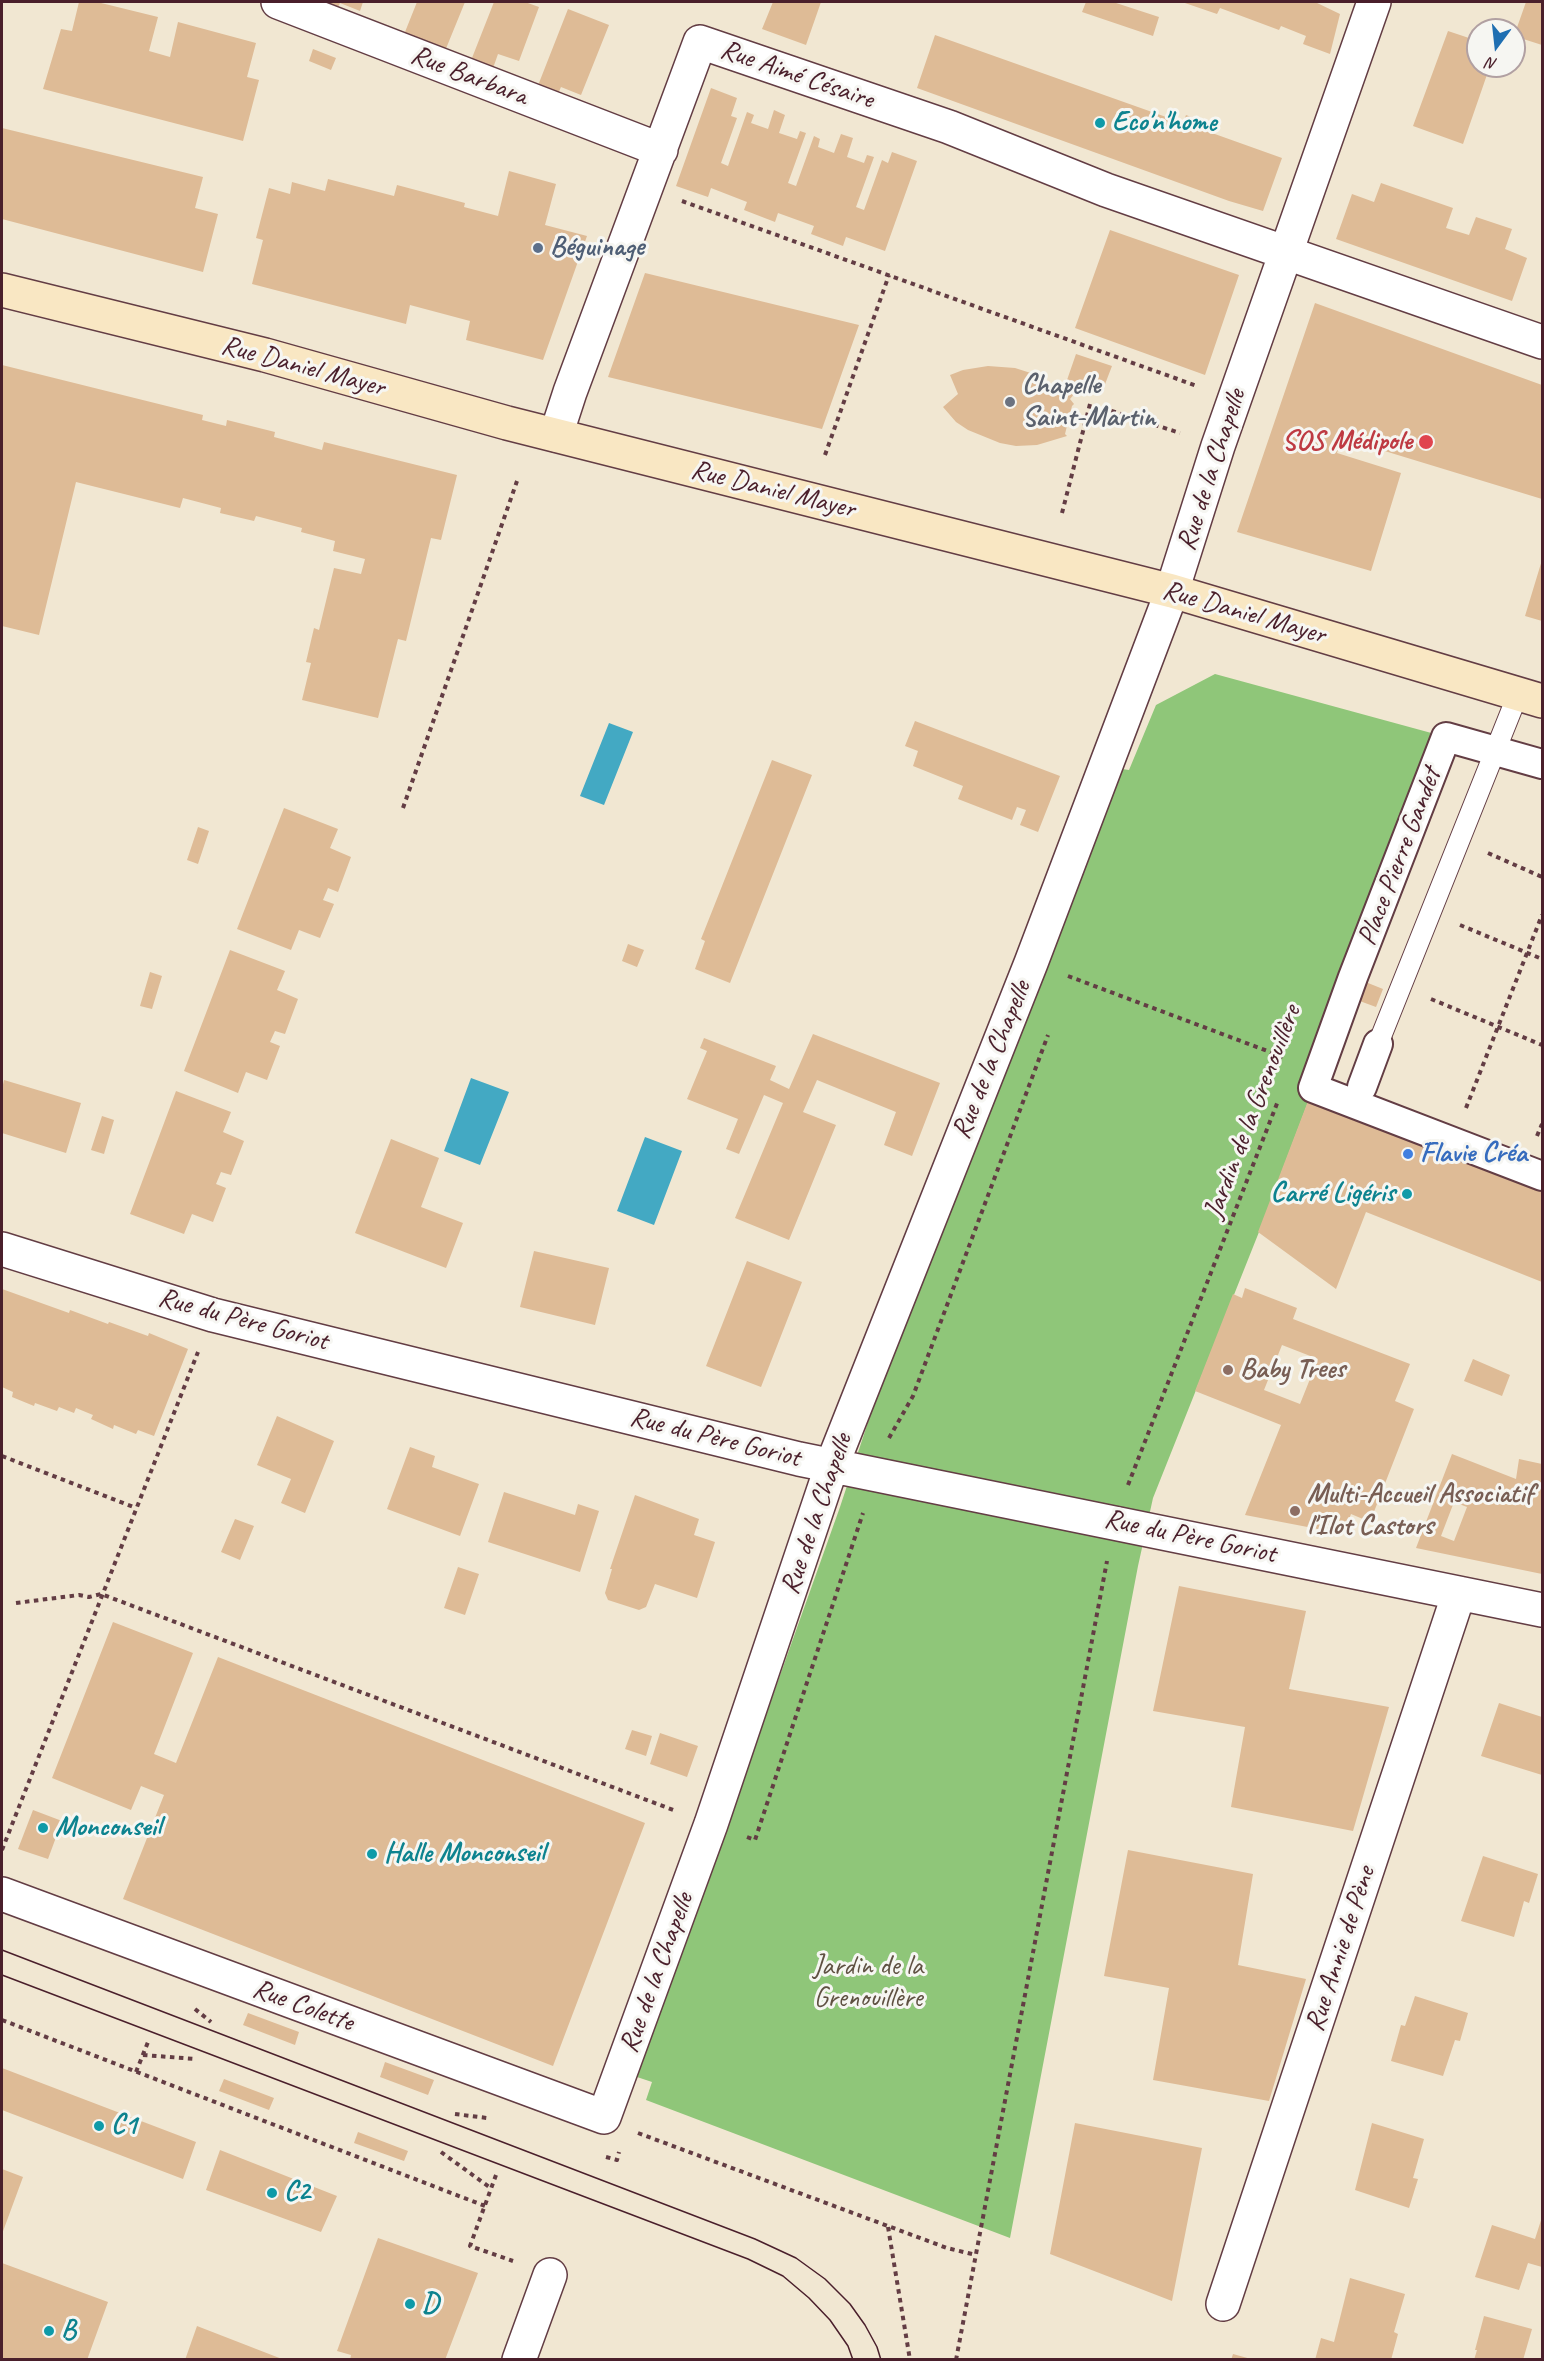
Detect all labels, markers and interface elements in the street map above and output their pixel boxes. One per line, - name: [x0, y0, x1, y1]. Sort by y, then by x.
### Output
- north arrow: [1466, 18, 1526, 78]
- street label: Rue Aimé Césaire: [716, 33, 878, 117]
- street label: Rue Barbara: [406, 38, 532, 114]
- text: N: [1484, 53, 1499, 74]
- place label: Eco'n'home: [1112, 106, 1217, 140]
- marker: Eco'n'home: [1093, 116, 1107, 130]
- place label: Béguinage: [550, 231, 644, 265]
- marker: Béguinage: [531, 241, 545, 255]
- street label: Rue Daniel Mayer: [218, 329, 388, 405]
- place label: Chapelle Saint-Martin: [1022, 369, 1155, 435]
- street label: Rue de la Chapelle: [1170, 385, 1254, 555]
- marker: Chapelle Saint-Martin: [1003, 395, 1017, 409]
- place label: SOS Médipole: [1282, 425, 1412, 459]
- marker: SOS Médipole: [1417, 433, 1435, 451]
- street label: Rue Daniel Mayer: [687, 453, 859, 527]
- street label: Rue Daniel Mayer: [1159, 574, 1329, 652]
- street label: Place Pierre Gandet: [1351, 763, 1449, 951]
- street label: Rue de la Chapelle: [945, 976, 1039, 1144]
- street label: Jardin de la Grenouillère: [1197, 1001, 1309, 1223]
- place label: Flavie Créa: [1420, 1137, 1527, 1171]
- marker: Flavie Créa: [1401, 1147, 1415, 1161]
- place label: Carré Ligéris: [1271, 1177, 1395, 1211]
- marker: Carré Ligéris: [1400, 1187, 1414, 1201]
- street label: Rue du Père Goriot: [154, 1281, 332, 1359]
- place label: Baby Trees: [1240, 1353, 1345, 1387]
- marker: Baby Trees: [1221, 1363, 1235, 1377]
- street label: Rue du Père Goriot: [626, 1401, 804, 1475]
- street label: Rue de la Chapelle: [774, 1429, 860, 1599]
- place label: Multi-Accueil Associatif l'Ilot Castors: [1307, 1478, 1533, 1544]
- street label: Rue du Père Goriot: [1101, 1502, 1279, 1572]
- marker: Multi-Accueil Associatif l'Ilot Castors: [1288, 1504, 1302, 1518]
- place label: Monconseil: [55, 1811, 161, 1845]
- marker: Monconseil: [36, 1821, 50, 1835]
- place label: Halle Monconseil: [384, 1837, 545, 1871]
- marker: Halle Monconseil: [365, 1847, 379, 1861]
- street label: Rue Annie de Pène: [1299, 1862, 1383, 2036]
- street label: Rue de la Chapelle: [613, 1888, 701, 2058]
- park label: Jardin de la Grenouillère: [813, 1950, 923, 2016]
- street label: Rue Colette: [248, 1972, 358, 2040]
- place label: C1: [111, 2109, 137, 2143]
- marker: C1: [92, 2119, 106, 2133]
- place label: C2: [284, 2176, 310, 2210]
- marker: C2: [265, 2186, 279, 2200]
- place label: D: [422, 2287, 438, 2321]
- marker: D: [403, 2297, 417, 2311]
- place label: B: [61, 2314, 76, 2348]
- marker: B: [42, 2324, 56, 2338]

